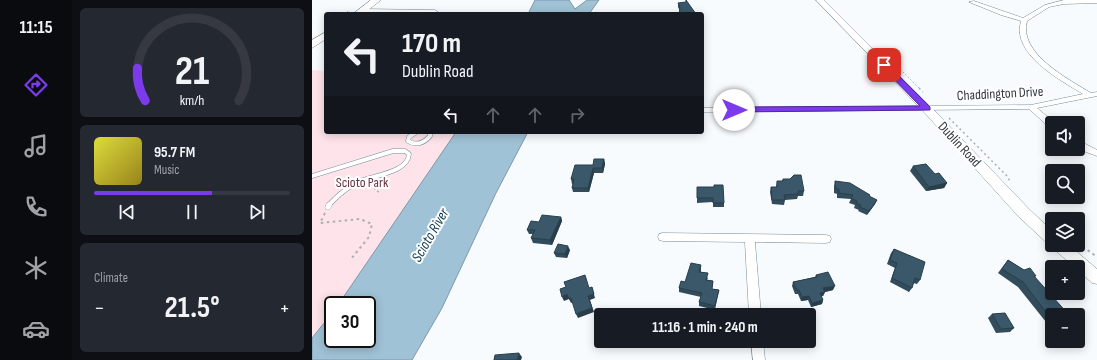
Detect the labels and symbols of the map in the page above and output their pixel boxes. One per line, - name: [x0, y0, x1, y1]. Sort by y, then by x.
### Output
- pin: [867, 48, 901, 82]
- street label: Chaddington Drive: [956, 83, 1044, 104]
- position arrow: [713, 89, 755, 131]
- street label: Dublin Road: [934, 118, 985, 171]
- park label: Scioto Park: [336, 174, 389, 191]
- water label: Scioto River: [407, 204, 454, 266]
- speed limit sign: 30: [324, 296, 376, 348]

